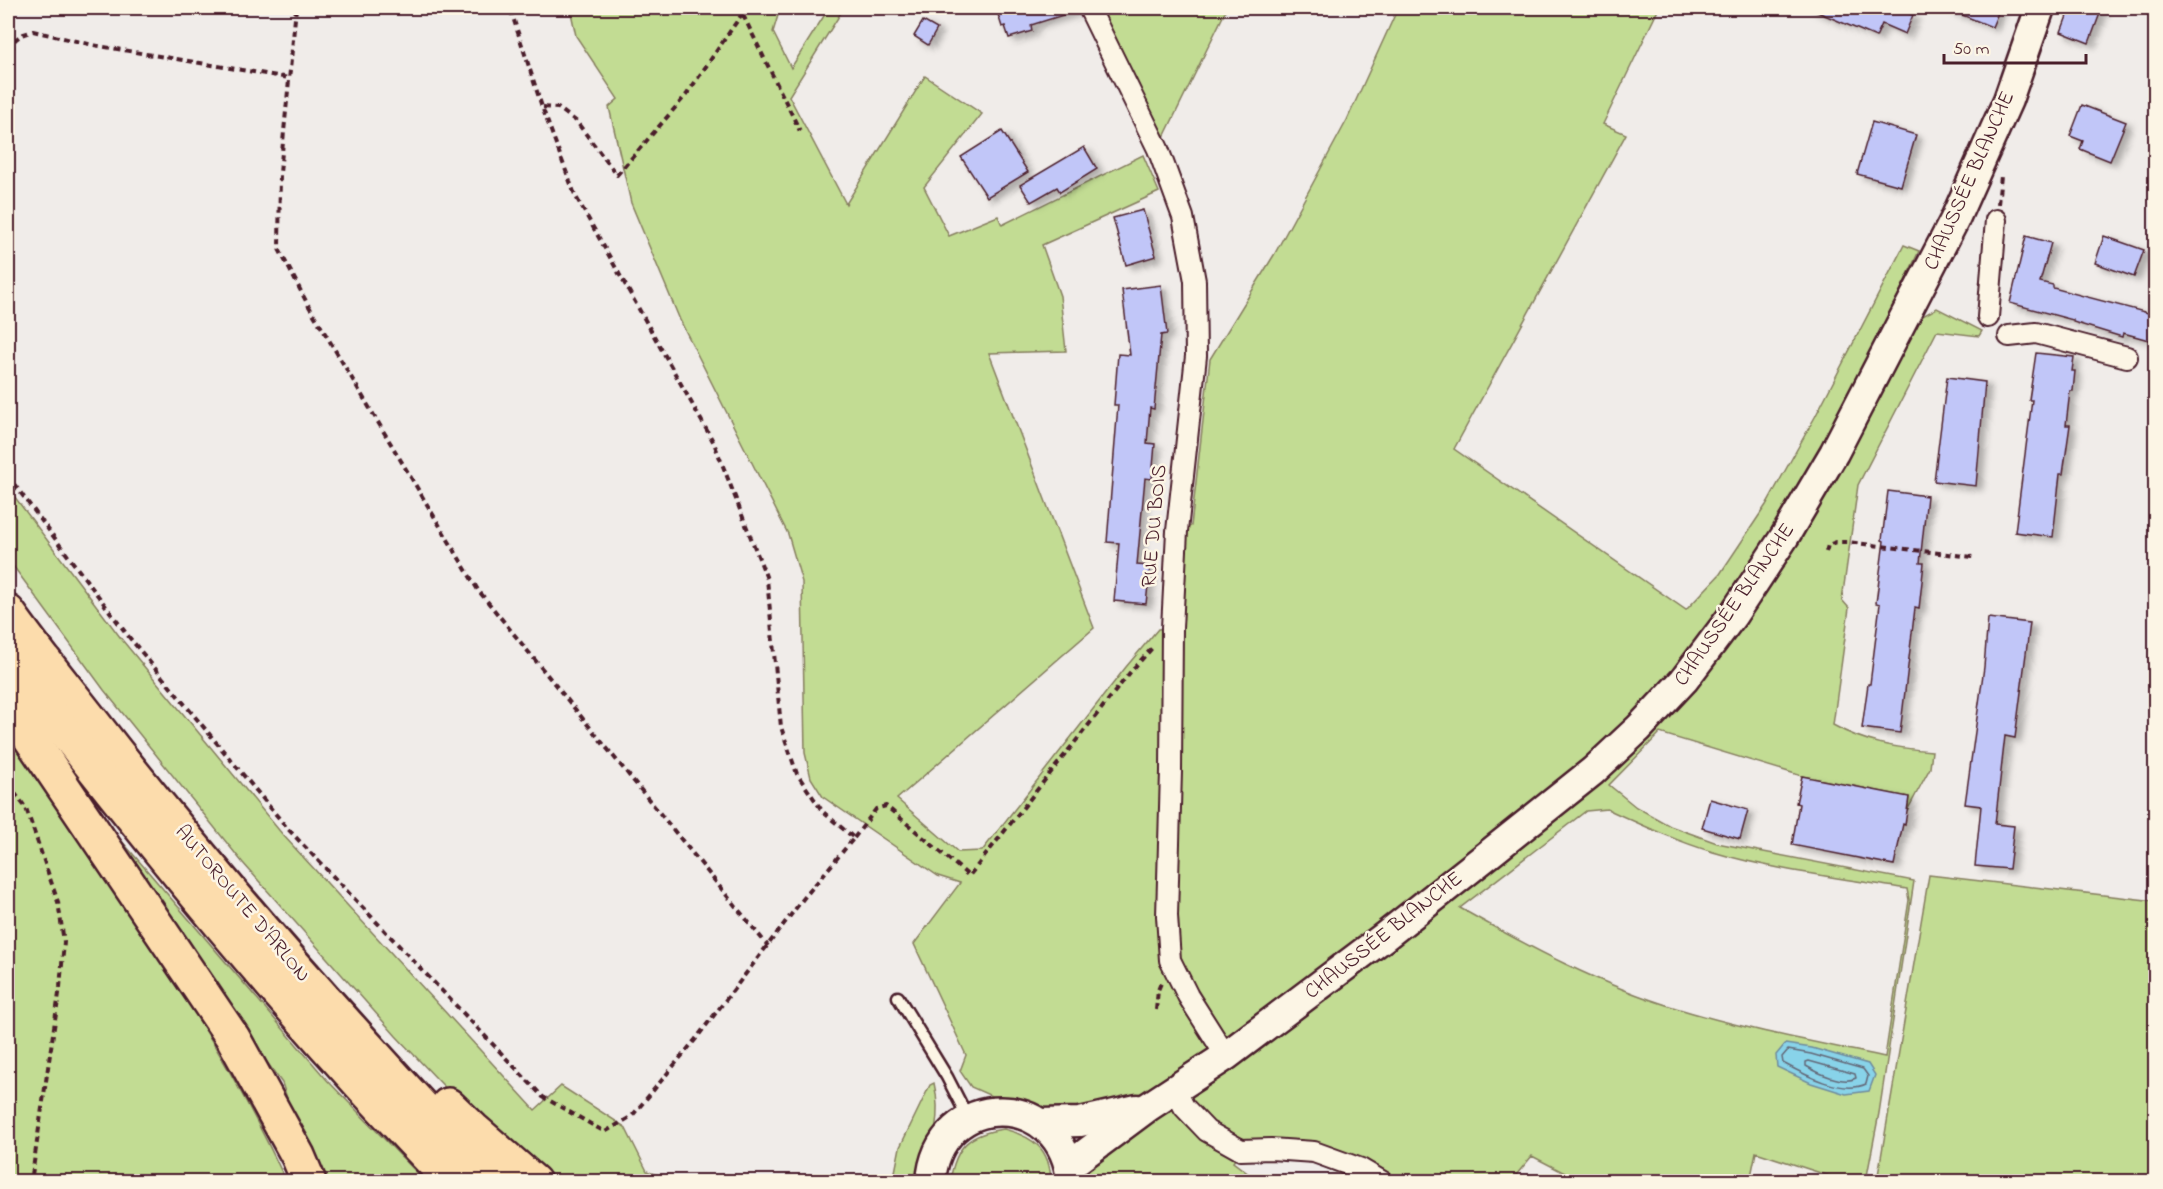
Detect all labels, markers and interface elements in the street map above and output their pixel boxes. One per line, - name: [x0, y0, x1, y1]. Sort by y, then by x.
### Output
- scale bar: [1944, 27, 2086, 65]
- text: 50 m: [1953, 37, 1990, 63]
- street label: CHAUSSÉE BLANCHE: [1917, 87, 2023, 275]
- street label: RUE DU BOIS: [1135, 463, 1175, 589]
- street label: CHAUSSÉE BLANCHE: [1667, 517, 1803, 693]
- street label: AUTOROUTE D'ARLON: [167, 819, 317, 989]
- street label: CHAUSSÉE BLANCHE: [1299, 865, 1469, 1007]

